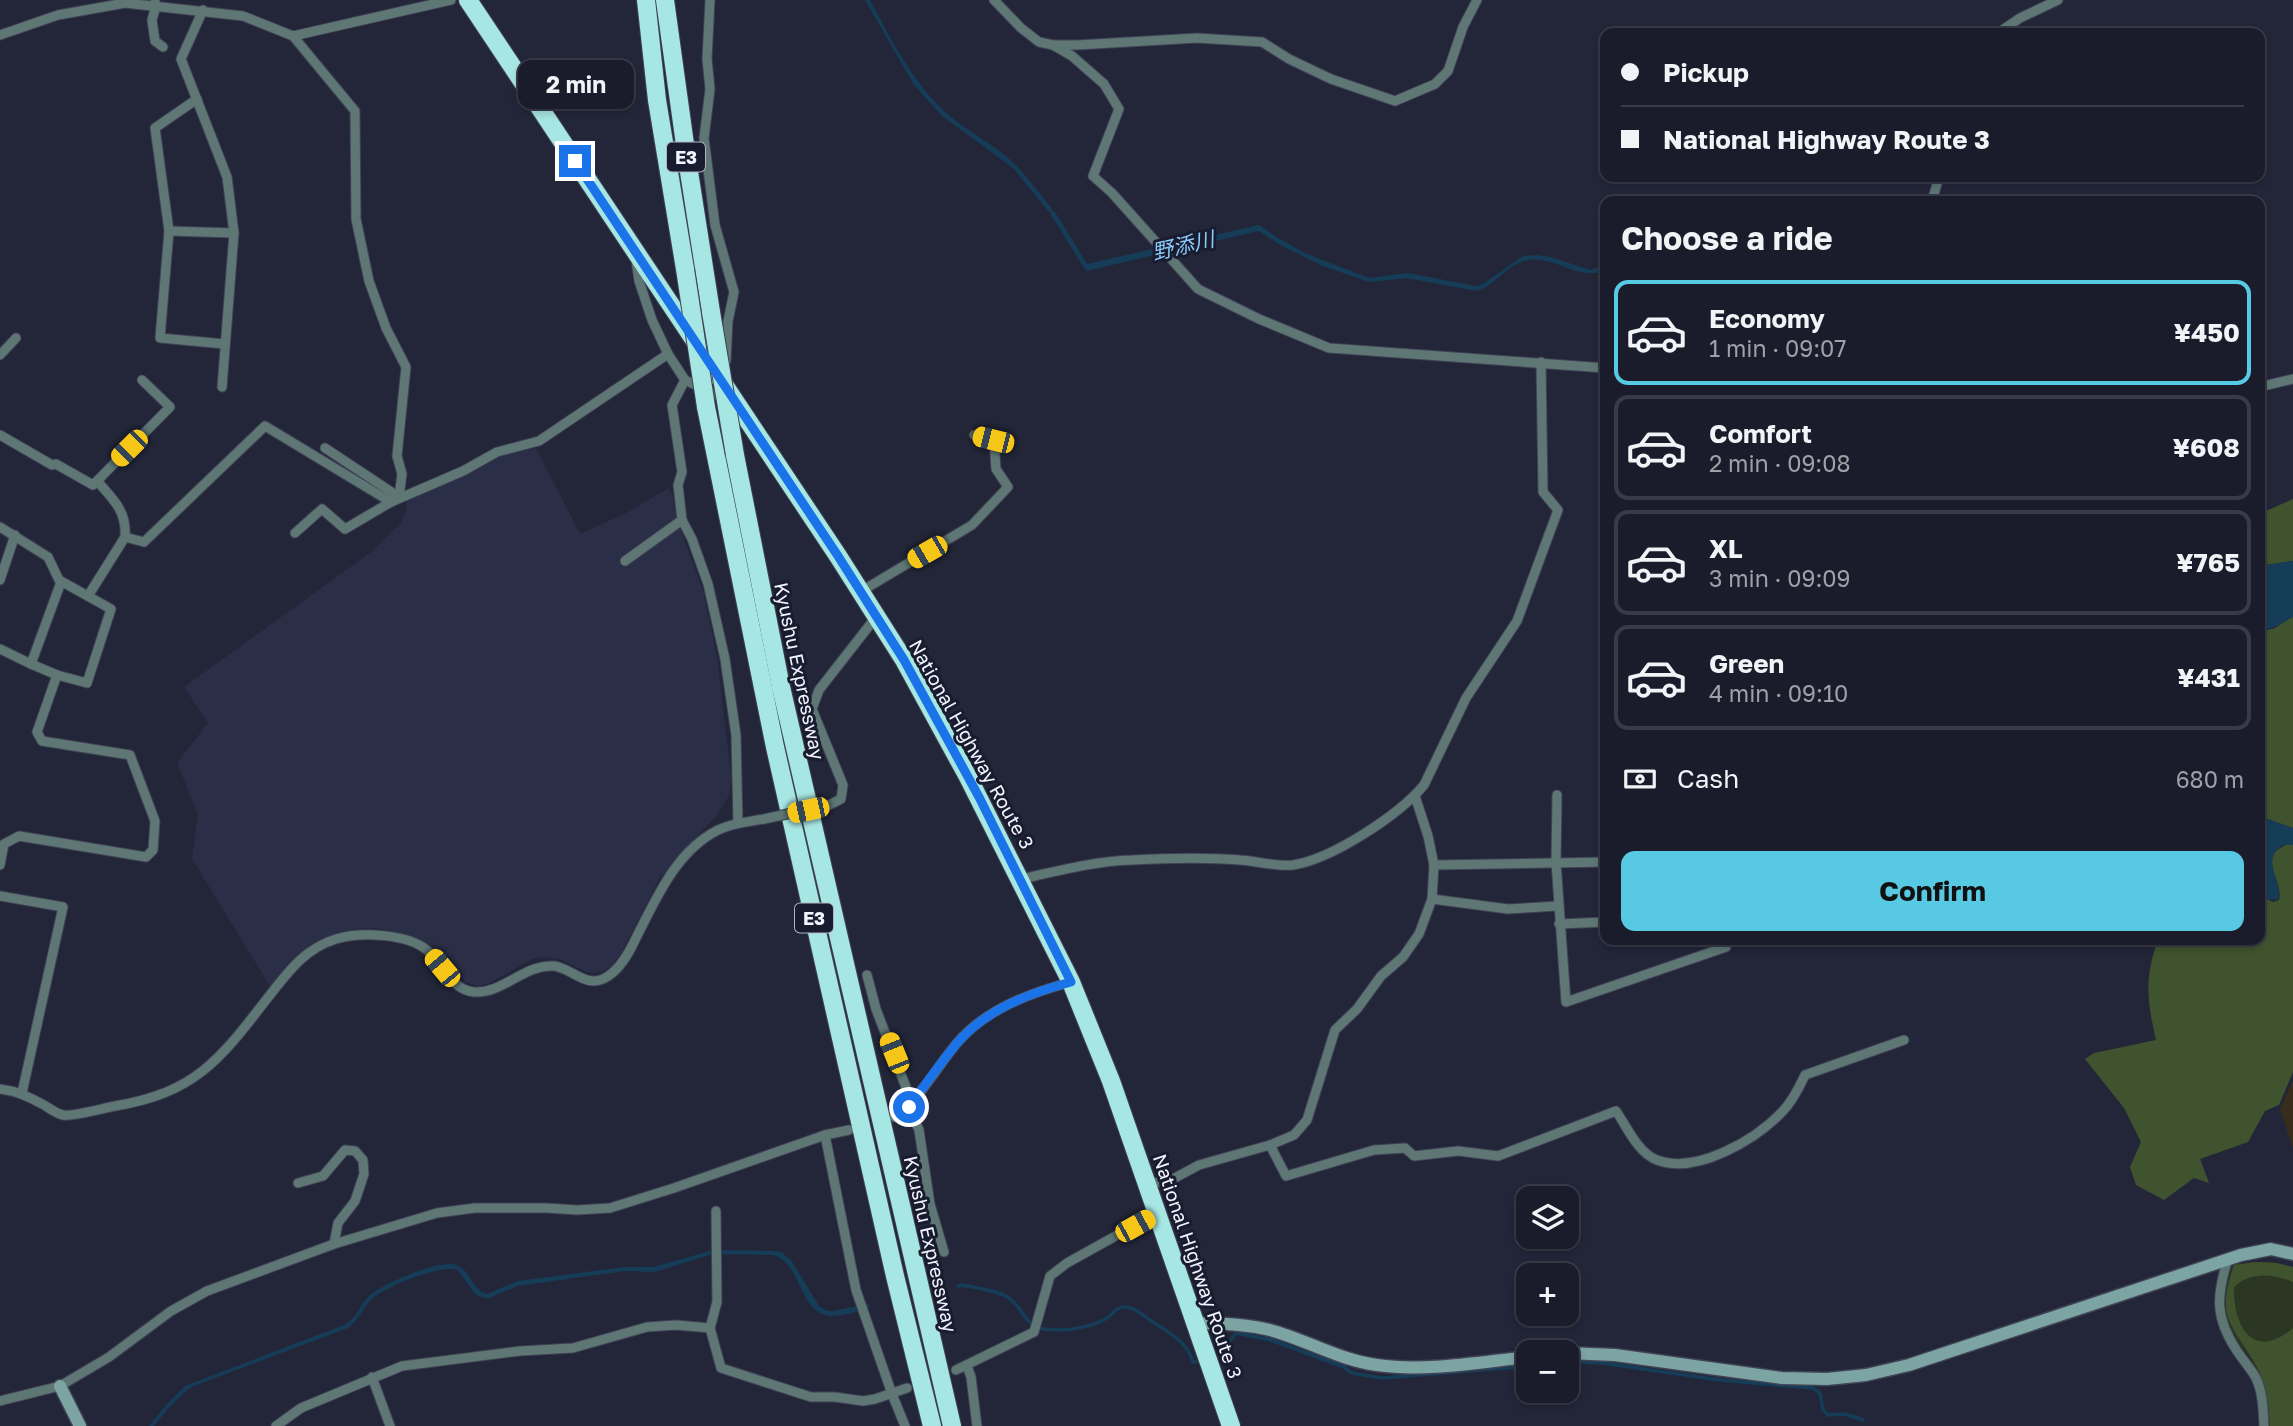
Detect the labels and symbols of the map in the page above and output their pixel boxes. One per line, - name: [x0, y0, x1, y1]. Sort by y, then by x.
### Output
- callout: 2 min: [517, 60, 633, 108]
- road number: E3: [667, 142, 705, 172]
- route end: [559, 145, 591, 177]
- water label: 野添川: [1149, 225, 1219, 265]
- car: [971, 425, 1016, 455]
- car: [107, 426, 152, 470]
- car: [904, 532, 951, 572]
- street label: Kyushu Expressway: [770, 580, 830, 762]
- street label: National Highway Route 3: [905, 635, 1039, 853]
- car: [786, 795, 831, 825]
- road number: E3: [795, 903, 833, 932]
- car: [421, 945, 464, 991]
- car: [877, 1030, 912, 1076]
- route start: [893, 1091, 925, 1123]
- street label: National Highway Route 3: [1149, 1151, 1247, 1381]
- street label: Kyushu Expressway: [899, 1153, 963, 1335]
- car: [1112, 1207, 1159, 1245]

